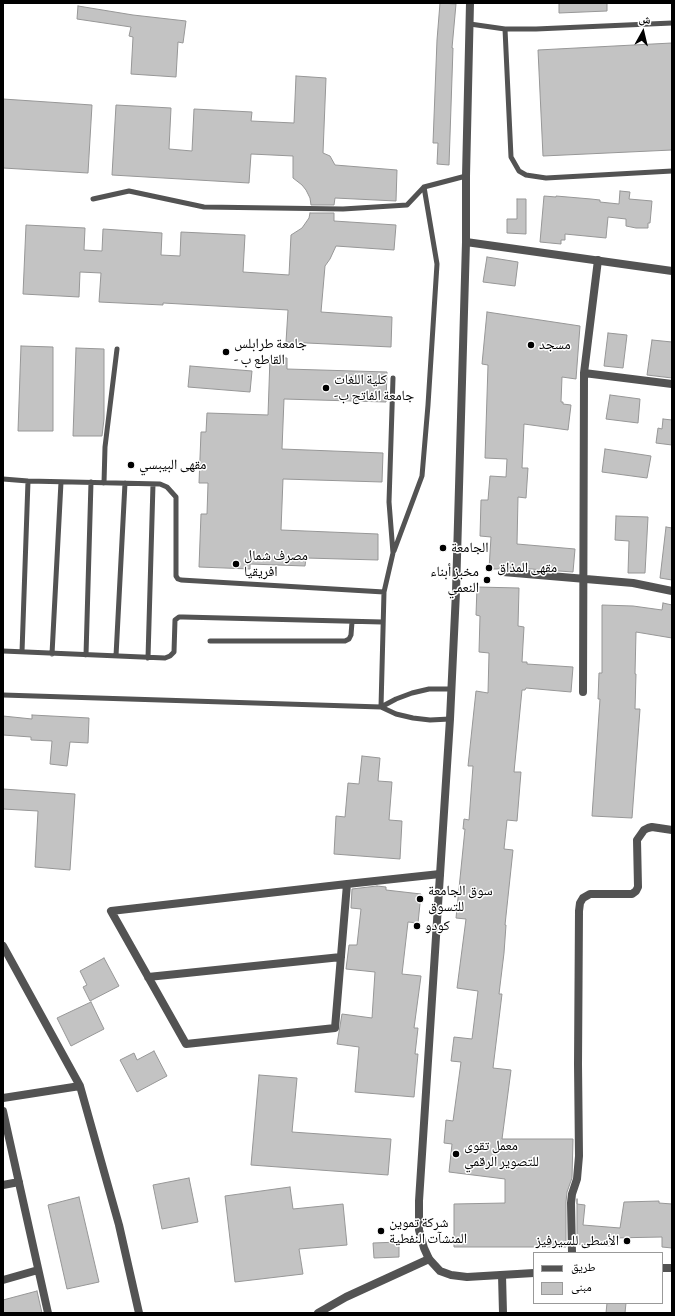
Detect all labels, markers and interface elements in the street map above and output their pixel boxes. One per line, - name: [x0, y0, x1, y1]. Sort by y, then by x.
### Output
- north arrow: [623, 12, 663, 52]
- text: ش: [638, 13, 651, 26]
- place label: جامعة طرابلس - القاطع ب: [234, 336, 307, 368]
- place label: مسجد: [539, 337, 571, 353]
- marker: مسجد: [526, 340, 536, 350]
- marker: جامعة طرابلس - القاطع ب: [221, 347, 231, 357]
- place label: كلية اللغات -جامعة الفاتح ب: [334, 372, 414, 404]
- marker: كلية اللغات -جامعة الفاتح ب: [321, 383, 331, 393]
- place label: مقهى البيبسي: [139, 457, 206, 473]
- marker: مقهى البيبسي: [126, 460, 136, 470]
- place label: الجامعة: [451, 540, 489, 556]
- marker: الجامعة: [438, 543, 448, 553]
- place label: مصرف شمال افريقيا: [244, 548, 308, 580]
- marker: مصرف شمال افريقيا: [231, 559, 241, 569]
- place label: مقهى المذاق: [497, 560, 557, 576]
- marker: مقهى المذاق: [484, 563, 494, 573]
- place label: مخبز أبناء النعمي: [430, 564, 479, 596]
- marker: مخبز أبناء النعمي: [482, 575, 492, 585]
- place label: سوق الجامعة للتسوق: [428, 883, 493, 916]
- marker: سوق الجامعة للتسوق: [415, 894, 425, 904]
- place label: كودو: [425, 918, 450, 934]
- marker: كودو: [412, 921, 422, 931]
- place label: معمل تقوى للتصوير الرقمي: [464, 1138, 539, 1170]
- marker: معمل تقوى للتصوير الرقمي: [451, 1149, 461, 1159]
- place label: شركة تموين المنشآت النفطية: [389, 1215, 467, 1248]
- marker: شركة تموين المنشآت النفطية: [376, 1226, 386, 1236]
- place label: الأسطى للسيرفيز: [536, 1233, 619, 1249]
- marker: الأسطى للسيرفيز: [622, 1236, 632, 1246]
- legend: [533, 1252, 663, 1304]
- text: طريق: [571, 1261, 596, 1273]
- text: مبنى: [571, 1281, 592, 1293]

